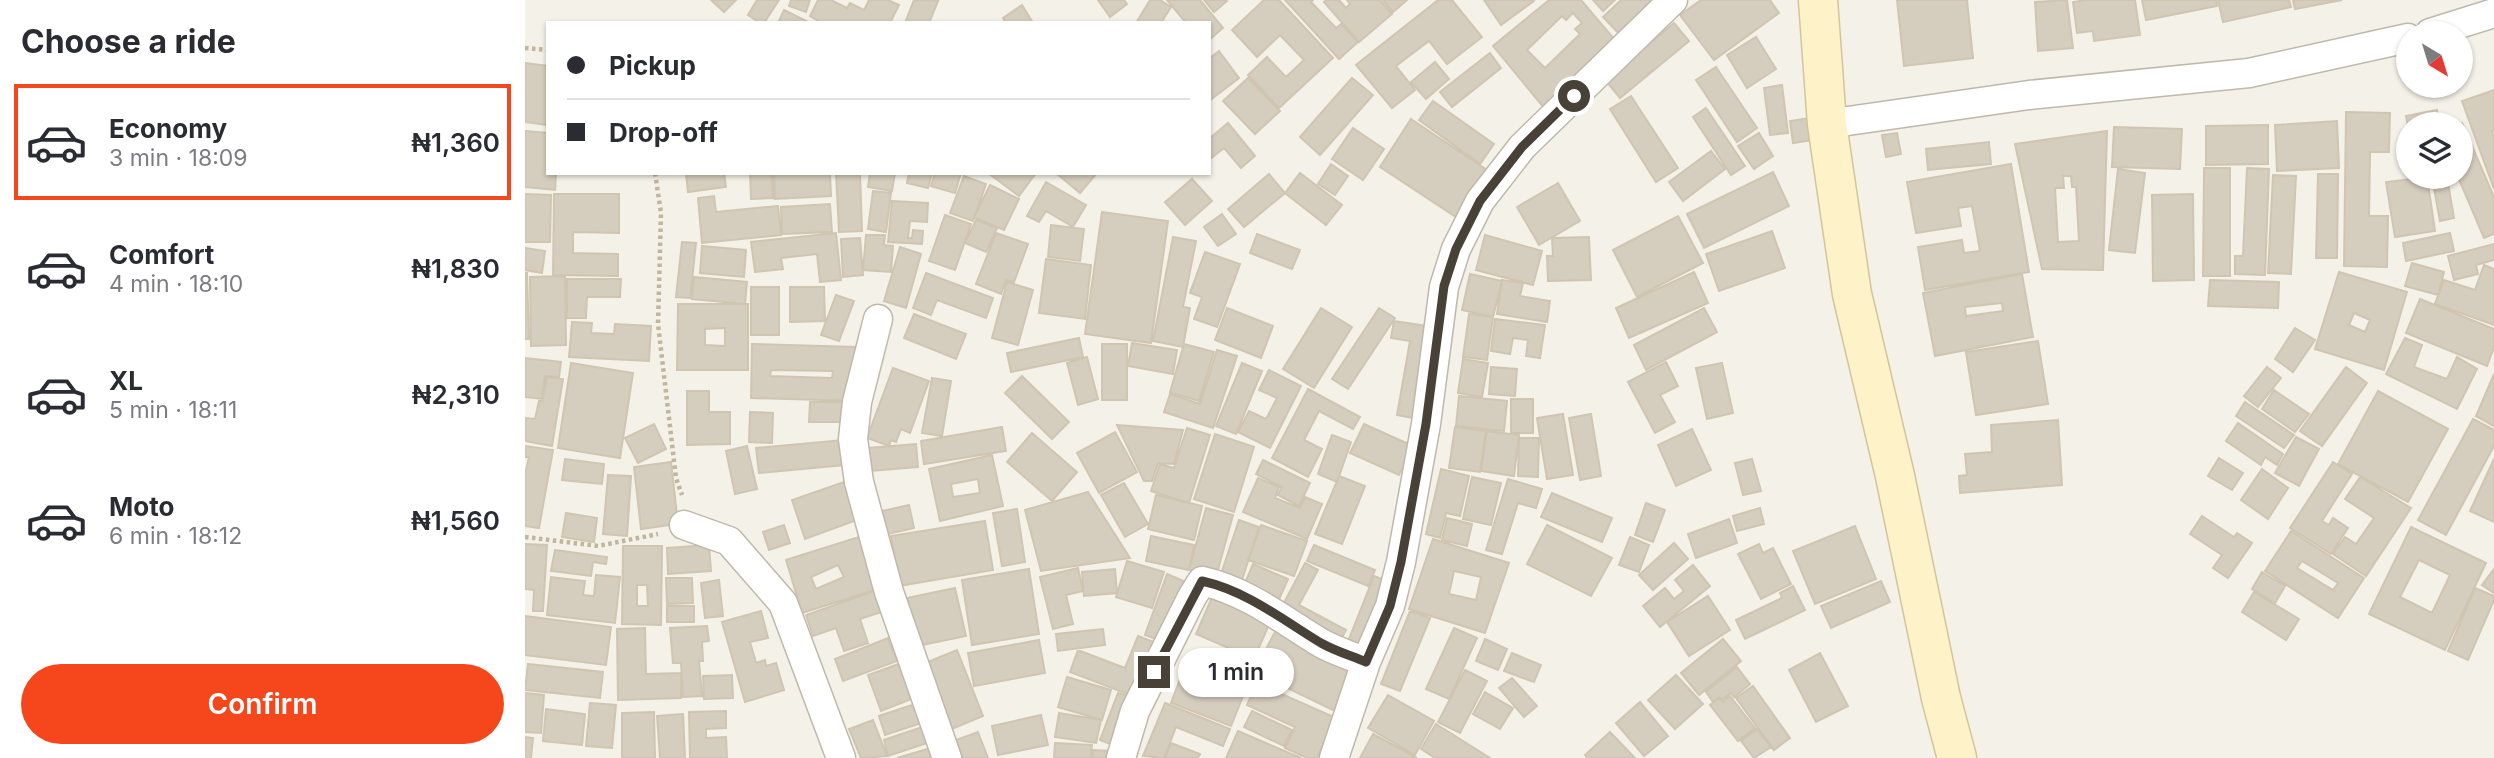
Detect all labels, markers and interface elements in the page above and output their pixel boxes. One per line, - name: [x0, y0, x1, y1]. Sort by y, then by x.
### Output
- north arrow: [2396, 21, 2473, 98]
- map controls: [2396, 21, 2473, 189]
- text: Choose a ride: [21, 22, 236, 61]
- text: Pickup: [609, 50, 696, 81]
- route start: [1558, 80, 1590, 112]
- icon: car: [25, 111, 88, 174]
- button: layers: [2396, 112, 2473, 189]
- text: Economy: [109, 113, 227, 144]
- text: Drop-off: [609, 117, 718, 148]
- text: ₦1,360: [411, 127, 500, 158]
- text: 3 min · 18:09: [109, 144, 248, 172]
- icon: car: [25, 237, 88, 300]
- text: Comfort: [109, 239, 214, 270]
- text: ₦1,830: [411, 253, 500, 284]
- text: 4 min · 18:10: [109, 270, 243, 298]
- icon: car: [25, 363, 88, 426]
- text: XL: [109, 365, 143, 396]
- text: ₦2,310: [412, 379, 500, 410]
- text: 5 min · 18:11: [109, 396, 237, 424]
- icon: car: [25, 489, 88, 552]
- text: Moto: [109, 491, 174, 522]
- text: ₦1,560: [411, 505, 500, 536]
- text: 6 min · 18:12: [109, 522, 242, 550]
- callout: 1 min: [1179, 648, 1294, 696]
- route end: [1138, 656, 1170, 688]
- text: 1 min: [1208, 658, 1264, 686]
- button: Confirm: [21, 664, 504, 744]

